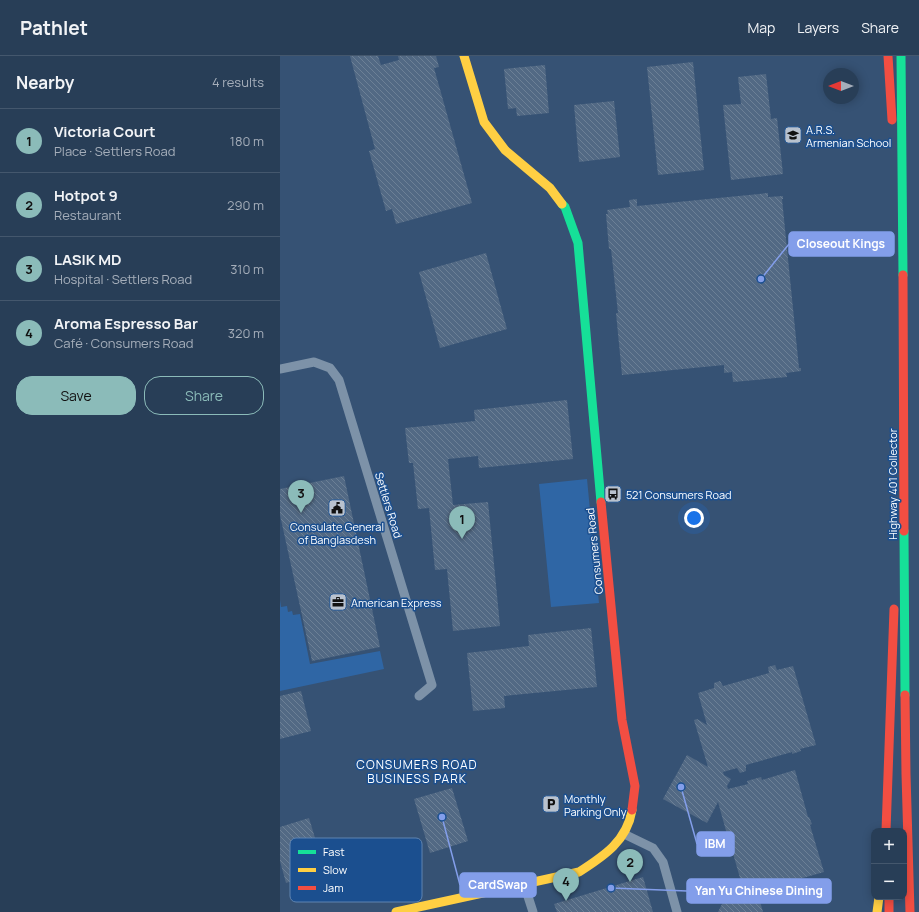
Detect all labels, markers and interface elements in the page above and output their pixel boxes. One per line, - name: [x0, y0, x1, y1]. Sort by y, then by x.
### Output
- text: Pathlet: [20, 15, 88, 41]
- text: Map: [747, 18, 775, 37]
- text: Layers: [797, 18, 839, 37]
- text: Share: [861, 18, 899, 37]
- north arrow: [823, 68, 859, 104]
- text: Nearby: [16, 71, 74, 94]
- text: 4 results: [212, 73, 264, 91]
- text: Victoria Court: [54, 121, 156, 142]
- place label: A.R.S. Armenian School: [806, 122, 891, 150]
- school or university icon: A.R.S. Armenian School: [783, 125, 803, 145]
- text: 1: [26, 132, 32, 150]
- text: 180 m: [230, 132, 264, 150]
- text: Place · Settlers Road: [54, 142, 175, 160]
- text: Hotpot 9: [54, 185, 118, 206]
- text: 2: [25, 196, 33, 214]
- text: 290 m: [227, 196, 264, 214]
- text: Restaurant: [54, 206, 121, 224]
- callout: Closeout Kings: [789, 232, 894, 256]
- text: Closeout Kings: [797, 235, 886, 252]
- text: LASIK MD: [54, 249, 122, 270]
- text: 3: [25, 260, 33, 278]
- text: 310 m: [230, 260, 264, 278]
- text: Hospital · Settlers Road: [54, 270, 192, 288]
- text: Aroma Espresso Bar: [54, 313, 198, 334]
- text: 4: [25, 324, 33, 342]
- text: 320 m: [228, 324, 264, 342]
- text: Café · Consumers Road: [54, 334, 193, 352]
- button: Save: [16, 376, 136, 415]
- button: Share: [144, 376, 264, 415]
- street label: Highway 401 Collector: [885, 428, 900, 540]
- street label: Settlers Road: [372, 470, 406, 540]
- pin: 3: [288, 480, 314, 513]
- bus stop icon: 521 Consumers Road: [603, 484, 623, 504]
- place label: 521 Consumers Road: [626, 487, 732, 502]
- public building icon: Consulate General of Banglasdesh: [327, 498, 347, 518]
- pin: 1: [449, 506, 475, 539]
- street label: Consumers Road: [582, 507, 606, 595]
- your location: [684, 508, 704, 528]
- place label: Consulate General of Banglasdesh: [290, 519, 384, 547]
- office icon: American Express: [328, 592, 348, 612]
- place label: American Express: [351, 595, 442, 610]
- district label: CONSUMERS ROAD BUSINESS PARK: [356, 756, 478, 787]
- place label: Monthly Parking Only: [564, 791, 627, 819]
- parking icon: Monthly Parking Only: [541, 794, 561, 814]
- map controls: [871, 828, 907, 900]
- button: +: [871, 828, 907, 864]
- callout: IBM: [697, 832, 734, 856]
- text: IBM: [704, 835, 726, 852]
- legend: [290, 838, 422, 902]
- text: Fast: [323, 844, 345, 859]
- pin: 2: [617, 849, 643, 882]
- text: Slow: [323, 862, 348, 877]
- button: −: [871, 864, 907, 900]
- pin: 4: [553, 868, 579, 901]
- callout: CardSwap: [460, 873, 536, 897]
- text: CardSwap: [468, 876, 528, 893]
- callout: Yan Yu Chinese Dining: [687, 879, 831, 903]
- text: Jam: [323, 880, 344, 895]
- text: Yan Yu Chinese Dining: [695, 882, 823, 899]

